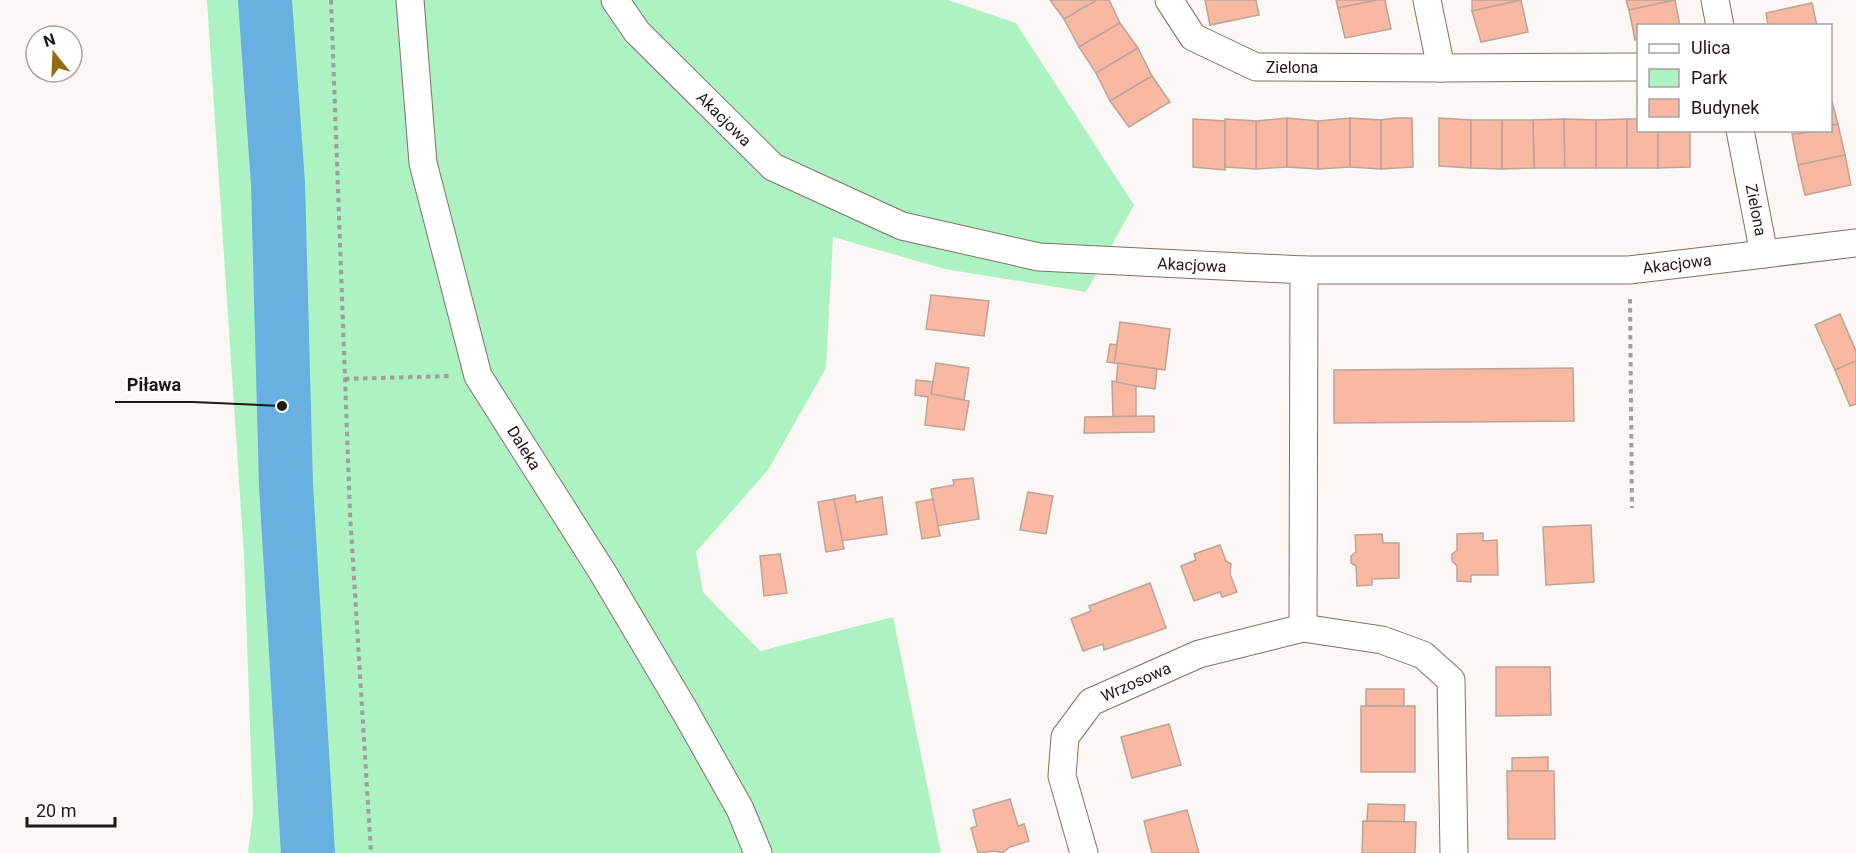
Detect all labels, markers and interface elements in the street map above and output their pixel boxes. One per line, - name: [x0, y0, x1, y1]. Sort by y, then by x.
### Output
- north arrow: [24, 24, 84, 84]
- legend: [1637, 24, 1832, 132]
- text: N: [41, 29, 58, 51]
- text: Ulica: [1691, 37, 1731, 58]
- street label: Zielona: [1266, 58, 1318, 77]
- text: Park: [1691, 67, 1728, 88]
- street label: Akacjowa: [693, 88, 755, 150]
- text: Budynek: [1691, 97, 1760, 118]
- street label: Zielona: [1742, 182, 1770, 238]
- street label: Akacjowa: [1641, 250, 1713, 278]
- street label: Akacjowa: [1157, 254, 1227, 276]
- callout: Piława: [115, 366, 193, 402]
- text: Piława: [127, 374, 182, 395]
- street label: Daleka: [503, 422, 545, 474]
- street label: Wrzosowa: [1098, 658, 1174, 706]
- scale bar: [27, 790, 116, 828]
- text: 20 m: [36, 800, 76, 821]

